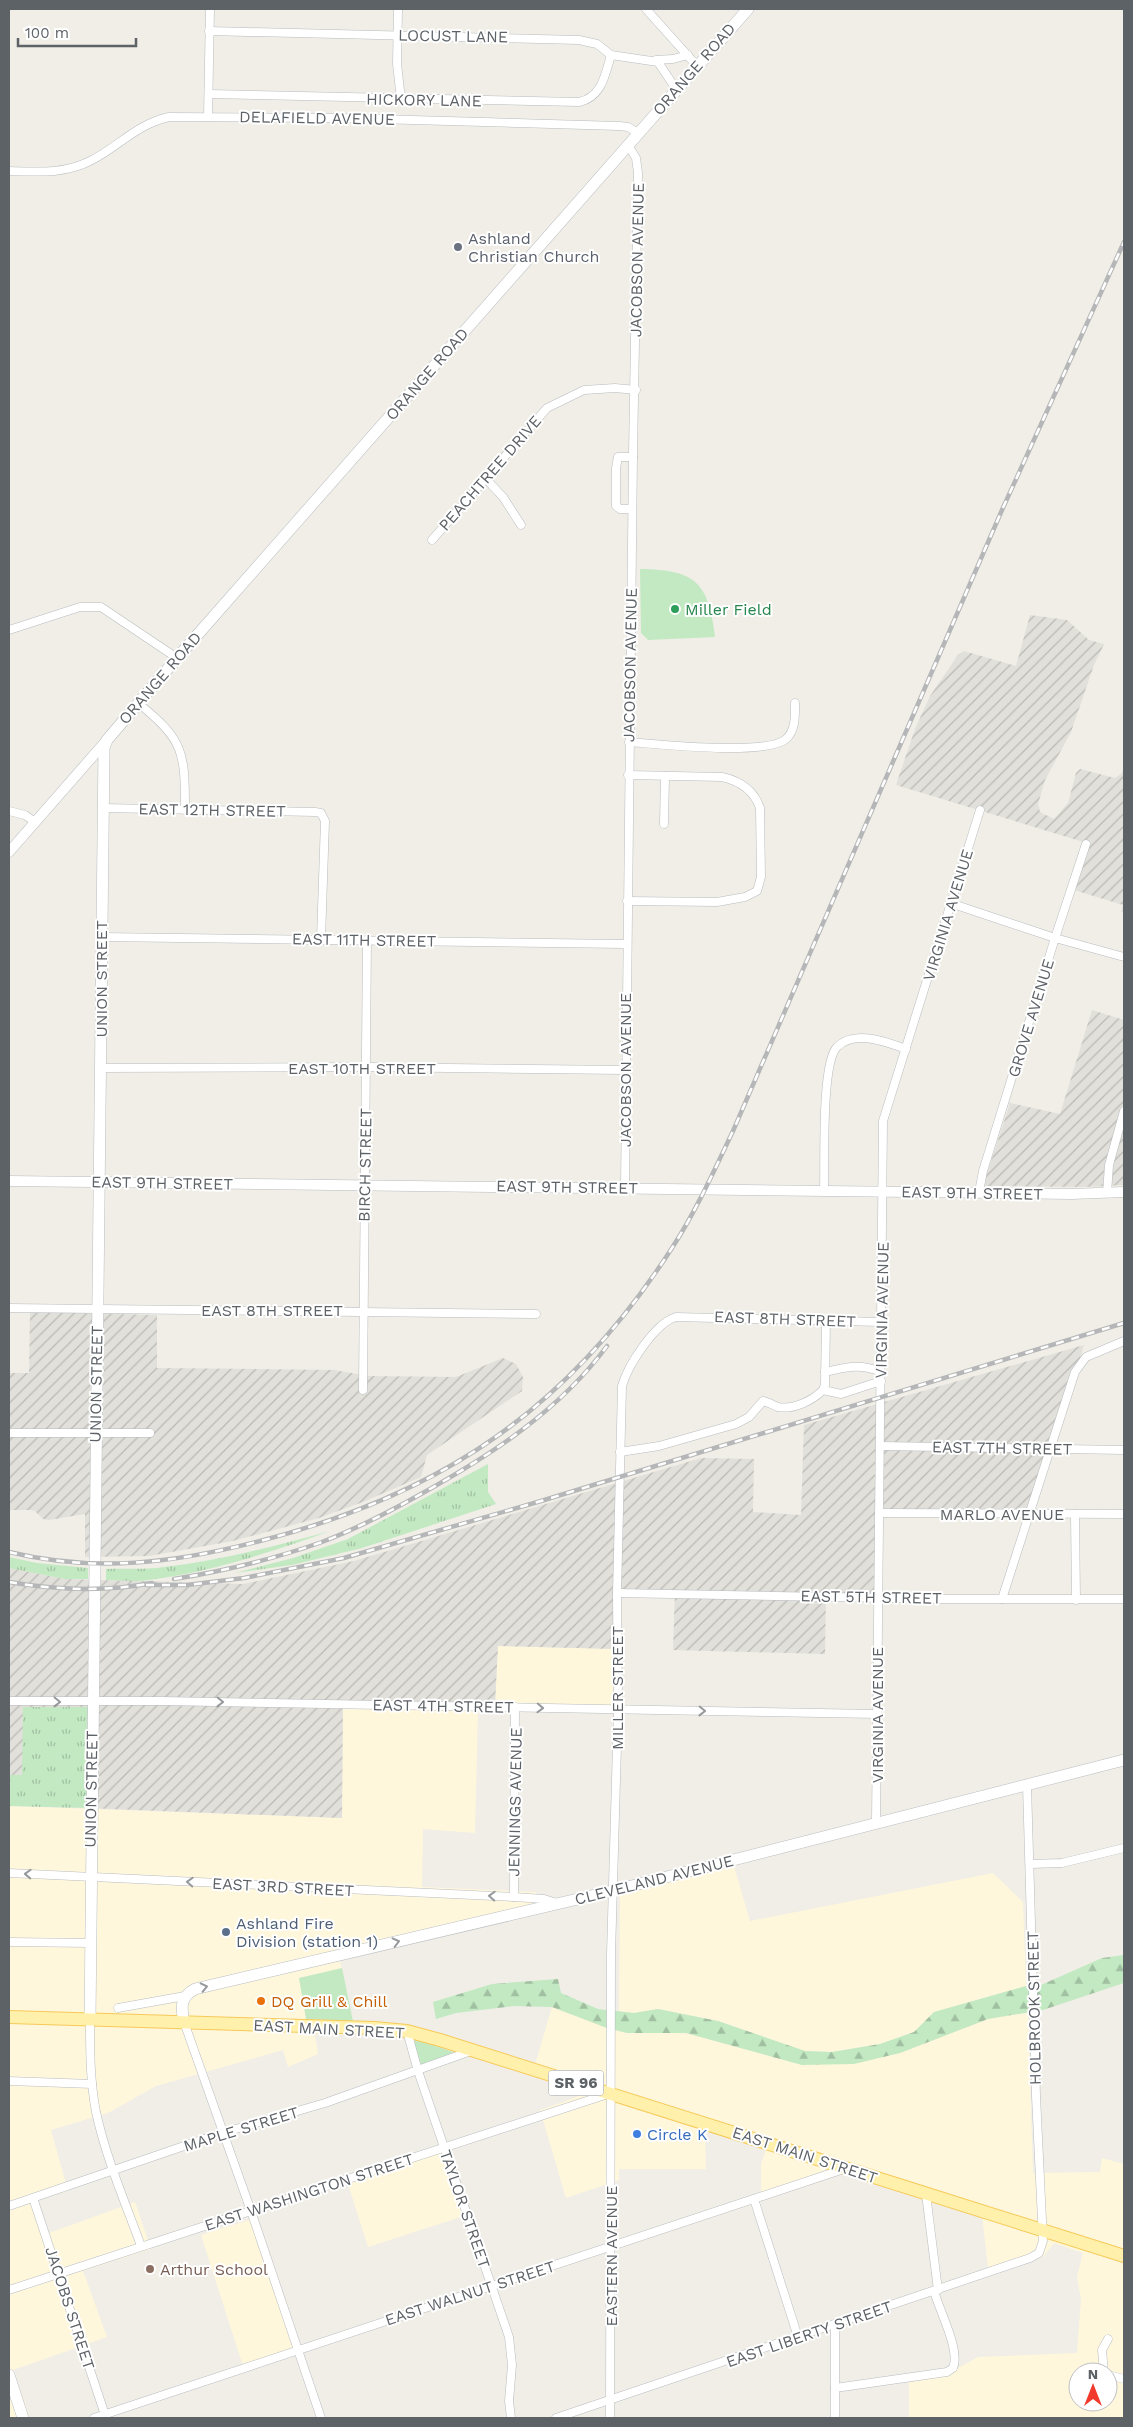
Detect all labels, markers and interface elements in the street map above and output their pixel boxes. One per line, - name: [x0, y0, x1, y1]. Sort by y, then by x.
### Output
- scale bar: [18, 15, 135, 47]
- street label: ORANGE ROAD: [649, 19, 739, 119]
- text: 100 m: [25, 24, 69, 42]
- street label: LOCUST LANE: [398, 26, 508, 46]
- street label: HICKORY LANE: [366, 89, 482, 111]
- street label: DELAFIELD AVENUE: [239, 107, 395, 129]
- street label: JACOBSON AVENUE: [626, 183, 648, 337]
- place label: Ashland Christian Church: [468, 229, 599, 266]
- marker: Ashland Christian Church: [452, 241, 464, 253]
- street label: ORANGE ROAD: [382, 324, 472, 424]
- street label: PEACHTREE DRIVE: [435, 411, 545, 535]
- street label: JACOBSON AVENUE: [619, 588, 641, 742]
- place label: Miller Field: [685, 600, 772, 619]
- marker: Miller Field: [669, 603, 681, 615]
- street label: ORANGE ROAD: [115, 628, 205, 728]
- street label: EAST 12TH STREET: [138, 799, 286, 821]
- street label: VIRGINIA AVENUE: [919, 847, 977, 983]
- street label: UNION STREET: [92, 920, 111, 1038]
- street label: EAST 11TH STREET: [292, 929, 437, 951]
- street label: GROVE AVENUE: [1004, 957, 1058, 1079]
- street label: JACOBSON AVENUE: [616, 993, 635, 1147]
- street label: EAST 10TH STREET: [288, 1059, 436, 1078]
- street label: BIRCH STREET: [355, 1107, 375, 1222]
- street label: EAST 9TH STREET: [91, 1172, 233, 1194]
- street label: EAST 9TH STREET: [496, 1176, 638, 1198]
- street label: EAST 9TH STREET: [901, 1182, 1043, 1204]
- street label: VIRGINIA AVENUE: [871, 1242, 893, 1378]
- street label: EAST 8TH STREET: [201, 1301, 343, 1320]
- street label: EAST 8TH STREET: [714, 1307, 857, 1331]
- street label: UNION STREET: [85, 1325, 107, 1443]
- street label: EAST 7TH STREET: [932, 1437, 1073, 1459]
- street label: MARLO AVENUE: [940, 1505, 1064, 1524]
- street label: EAST 5TH STREET: [800, 1586, 942, 1608]
- street label: MILLER STREET: [608, 1626, 627, 1750]
- street label: VIRGINIA AVENUE: [868, 1647, 887, 1783]
- street label: EAST 4TH STREET: [372, 1695, 514, 1717]
- one-way arrow: [54, 1696, 62, 1707]
- one-way arrow: [216, 1697, 224, 1707]
- one-way arrow: [536, 1703, 544, 1713]
- one-way arrow: [699, 1706, 707, 1717]
- street label: JENNINGS AVENUE: [504, 1727, 526, 1877]
- street label: UNION STREET: [80, 1730, 102, 1848]
- street label: CLEVELAND AVENUE: [573, 1851, 735, 1909]
- one-way arrow: [23, 1869, 31, 1880]
- street label: EAST 3RD STREET: [211, 1874, 355, 1900]
- one-way arrow: [186, 1877, 194, 1887]
- one-way arrow: [488, 1890, 496, 1901]
- place label: Ashland Fire Division (station 1): [236, 1914, 378, 1951]
- marker: Ashland Fire Division (station 1): [220, 1926, 232, 1938]
- street label: HOLBROOK STREET: [1023, 1930, 1045, 2085]
- one-way arrow: [392, 1937, 401, 1948]
- one-way arrow: [199, 1982, 208, 1993]
- place label: DQ Grill & Chill: [271, 1992, 387, 2011]
- marker: DQ Grill & Chill: [255, 1995, 267, 2007]
- street label: EAST MAIN STREET: [253, 2016, 405, 2042]
- road number: SR 96: [548, 2070, 604, 2096]
- street label: MAPLE STREET: [181, 2102, 301, 2156]
- street label: EAST MAIN STREET: [730, 2123, 880, 2188]
- place label: Circle K: [647, 2125, 708, 2144]
- marker: Circle K: [631, 2128, 643, 2140]
- street label: TAYLOR STREET: [436, 2147, 494, 2271]
- street label: EAST WASHINGTON STREET: [202, 2149, 416, 2235]
- street label: EASTERN AVENUE: [602, 2186, 621, 2326]
- street label: JACOBS STREET: [41, 2244, 99, 2372]
- street label: EAST WALNUT STREET: [383, 2256, 558, 2329]
- place label: Arthur School: [160, 2260, 268, 2279]
- marker: Arthur School: [144, 2263, 156, 2275]
- street label: EAST LIBERTY STREET: [724, 2297, 895, 2371]
- north arrow: [1068, 2362, 1118, 2412]
- text: N: [1088, 2366, 1098, 2382]

